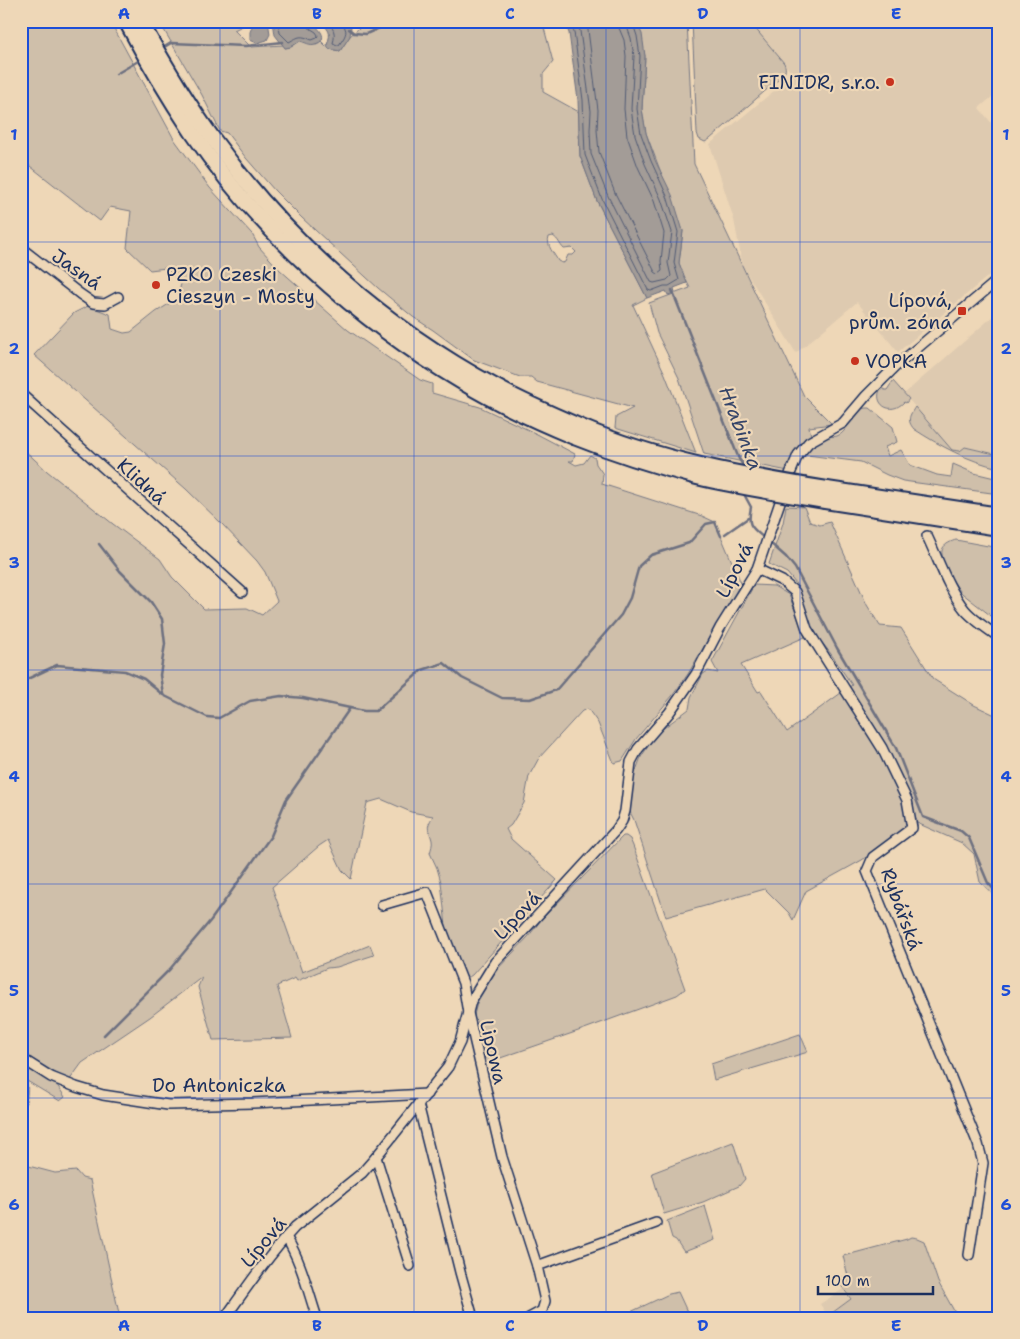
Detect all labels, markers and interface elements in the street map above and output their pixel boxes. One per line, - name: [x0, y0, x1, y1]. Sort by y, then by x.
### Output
- text: A: [118, 3, 130, 24]
- text: B: [312, 3, 322, 24]
- text: C: [505, 3, 515, 24]
- text: D: [697, 3, 709, 24]
- text: E: [891, 3, 901, 24]
- place label: FINIDR, s.r.o.: [759, 70, 880, 95]
- marker: FINIDR, s.r.o.: [884, 76, 896, 88]
- text: 1: [10, 124, 18, 145]
- text: 1: [1002, 124, 1010, 145]
- street label: Jasná: [47, 243, 107, 296]
- place label: PZKO Czeski Cieszyn - Mosty: [166, 262, 315, 309]
- marker: PZKO Czeski Cieszyn - Mosty: [150, 279, 162, 291]
- place label: Lípová, prům. zóna: [849, 288, 952, 335]
- marker: Lípová, prům. zóna: [956, 305, 968, 317]
- text: 2: [8, 338, 20, 359]
- text: 2: [1000, 338, 1012, 359]
- place label: VOPKA: [865, 349, 928, 374]
- marker: VOPKA: [849, 355, 861, 367]
- water label: Hrabinka: [713, 382, 769, 474]
- street label: Klidná: [112, 453, 172, 510]
- street label: Lípová: [710, 538, 759, 602]
- text: 3: [8, 552, 20, 573]
- text: 3: [1000, 552, 1012, 573]
- text: 4: [8, 766, 20, 787]
- text: 4: [1000, 766, 1012, 787]
- street label: Rybářská: [875, 865, 928, 954]
- street label: Lípová: [488, 885, 547, 945]
- text: 5: [9, 980, 19, 1001]
- text: 5: [1001, 980, 1011, 1001]
- street label: Lipowa: [474, 1018, 513, 1087]
- street label: Do Antoniczka: [152, 1073, 286, 1098]
- text: 6: [8, 1194, 20, 1215]
- text: 6: [1000, 1194, 1012, 1215]
- street label: Lípová: [235, 1212, 292, 1273]
- scale bar: [818, 1264, 932, 1296]
- text: 100 m: [825, 1271, 870, 1291]
- text: A: [118, 1315, 130, 1336]
- text: B: [312, 1315, 322, 1336]
- text: C: [505, 1315, 515, 1336]
- text: D: [697, 1315, 709, 1336]
- text: E: [891, 1315, 901, 1336]

